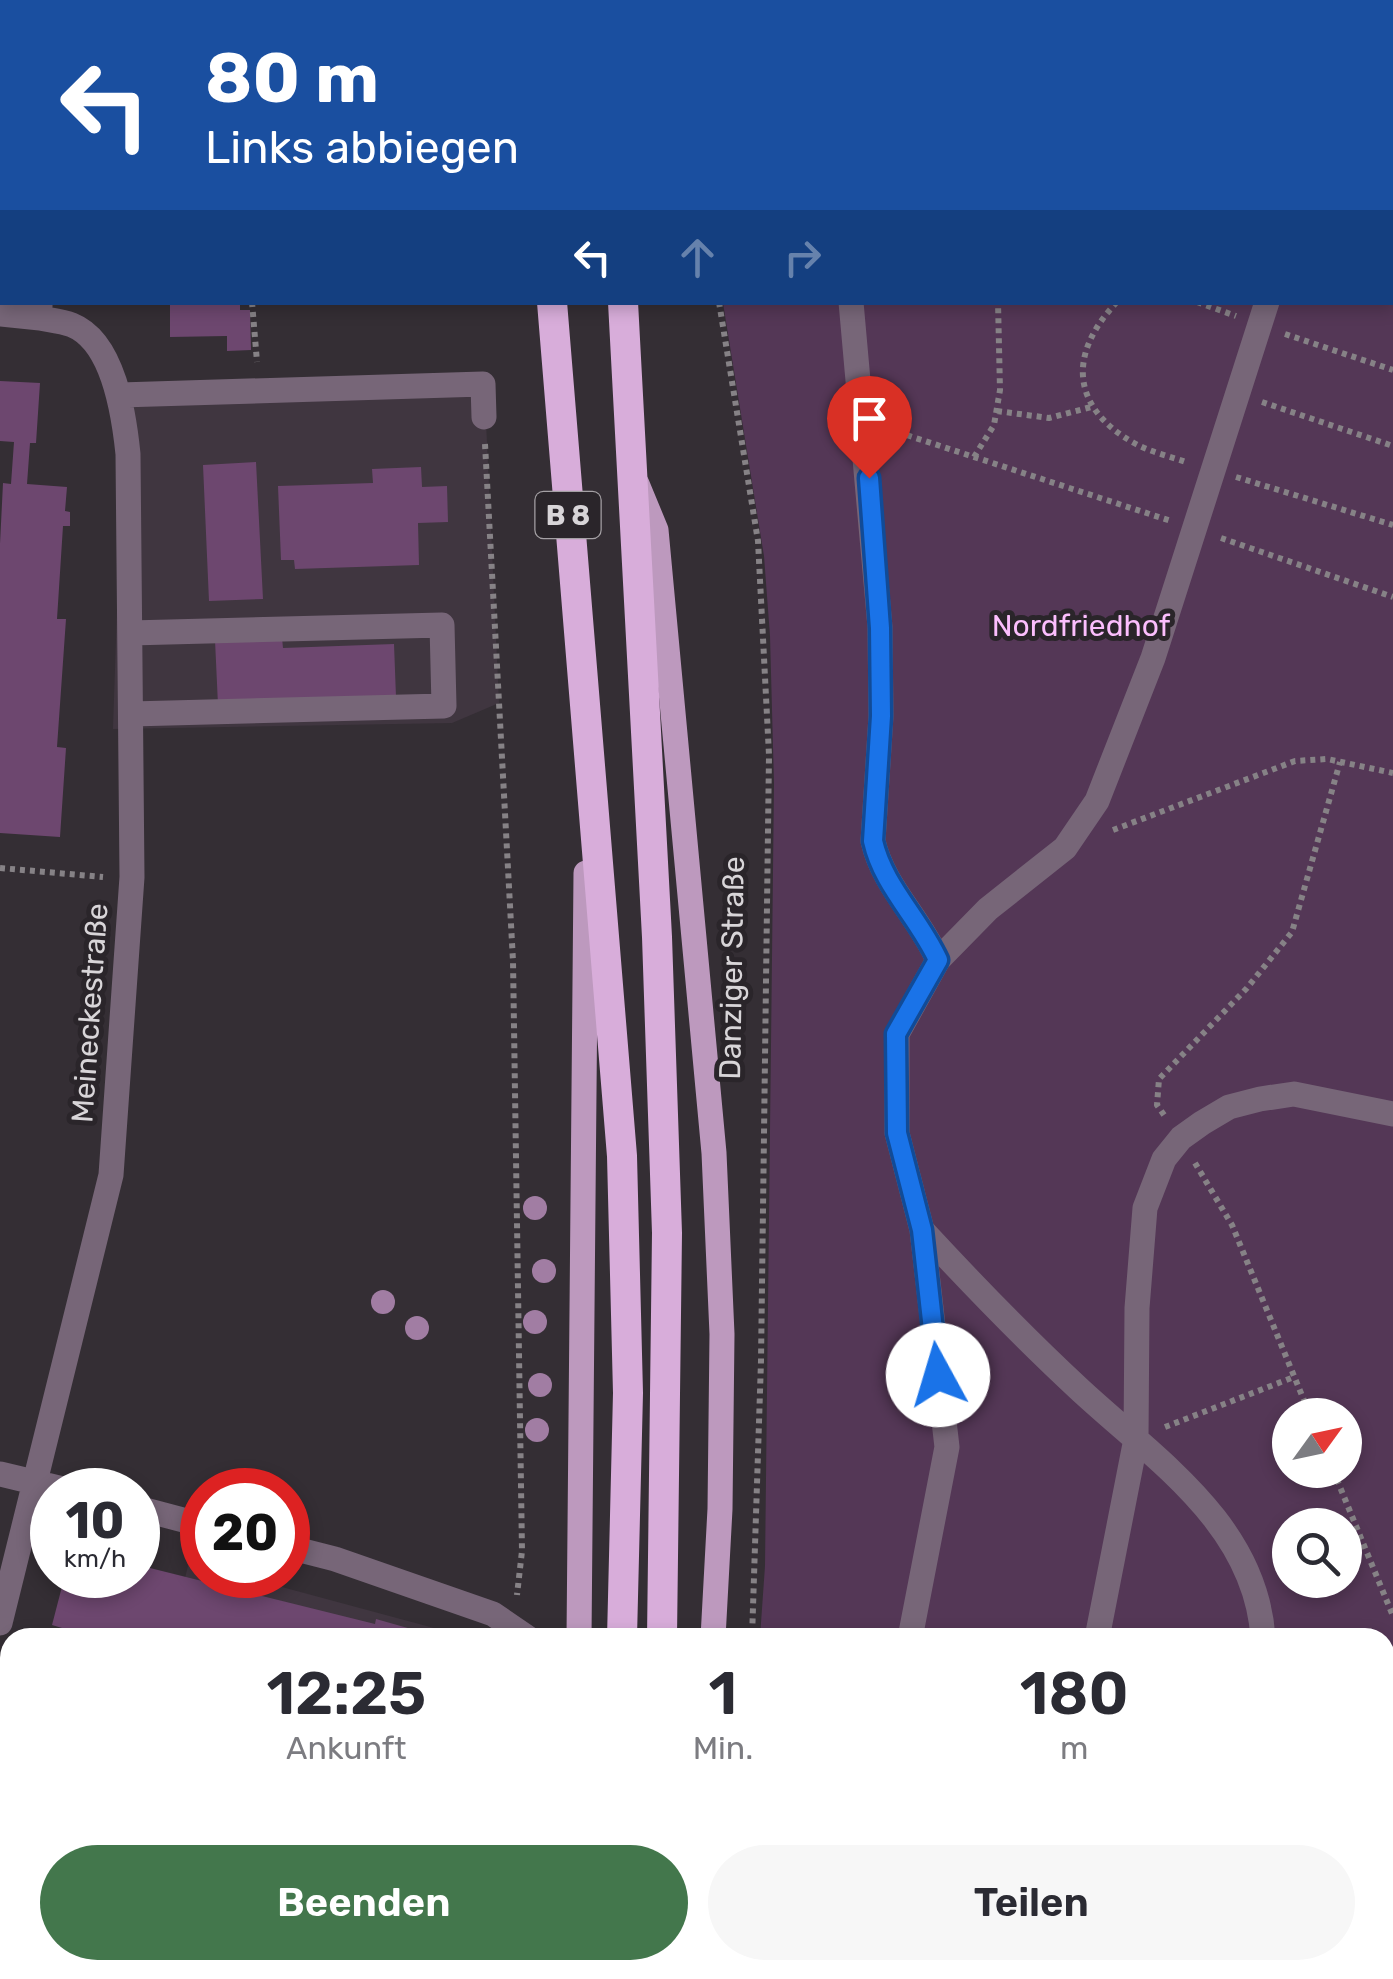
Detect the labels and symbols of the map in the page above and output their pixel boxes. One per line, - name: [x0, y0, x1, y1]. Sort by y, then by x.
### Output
- pin: [827, 376, 912, 479]
- road number: B 8: [536, 492, 600, 538]
- park label: Nordfriedhof: [992, 608, 1171, 644]
- street label: Danziger Straße: [712, 856, 752, 1080]
- street label: Meineckestraße: [64, 902, 116, 1124]
- position arrow: [886, 1323, 990, 1427]
- north arrow: [1272, 1398, 1362, 1488]
- speed limit sign: 20: [180, 1468, 310, 1598]

